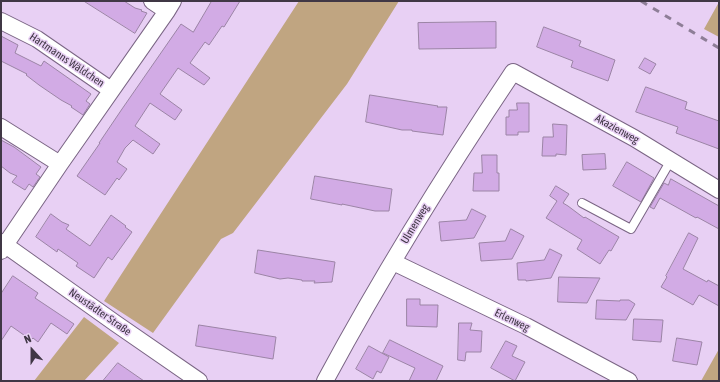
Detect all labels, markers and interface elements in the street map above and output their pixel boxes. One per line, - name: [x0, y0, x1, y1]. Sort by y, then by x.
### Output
- street label: Hartmanns Wäldchen: [27, 30, 107, 90]
- street label: Akazienweg: [593, 112, 641, 146]
- street label: Ulmenweg: [398, 202, 432, 246]
- street label: Neustädter Straße: [66, 286, 134, 338]
- street label: Erlenweg: [492, 306, 532, 334]
- north arrow: [12, 330, 52, 370]
- text: N: [23, 332, 33, 346]

